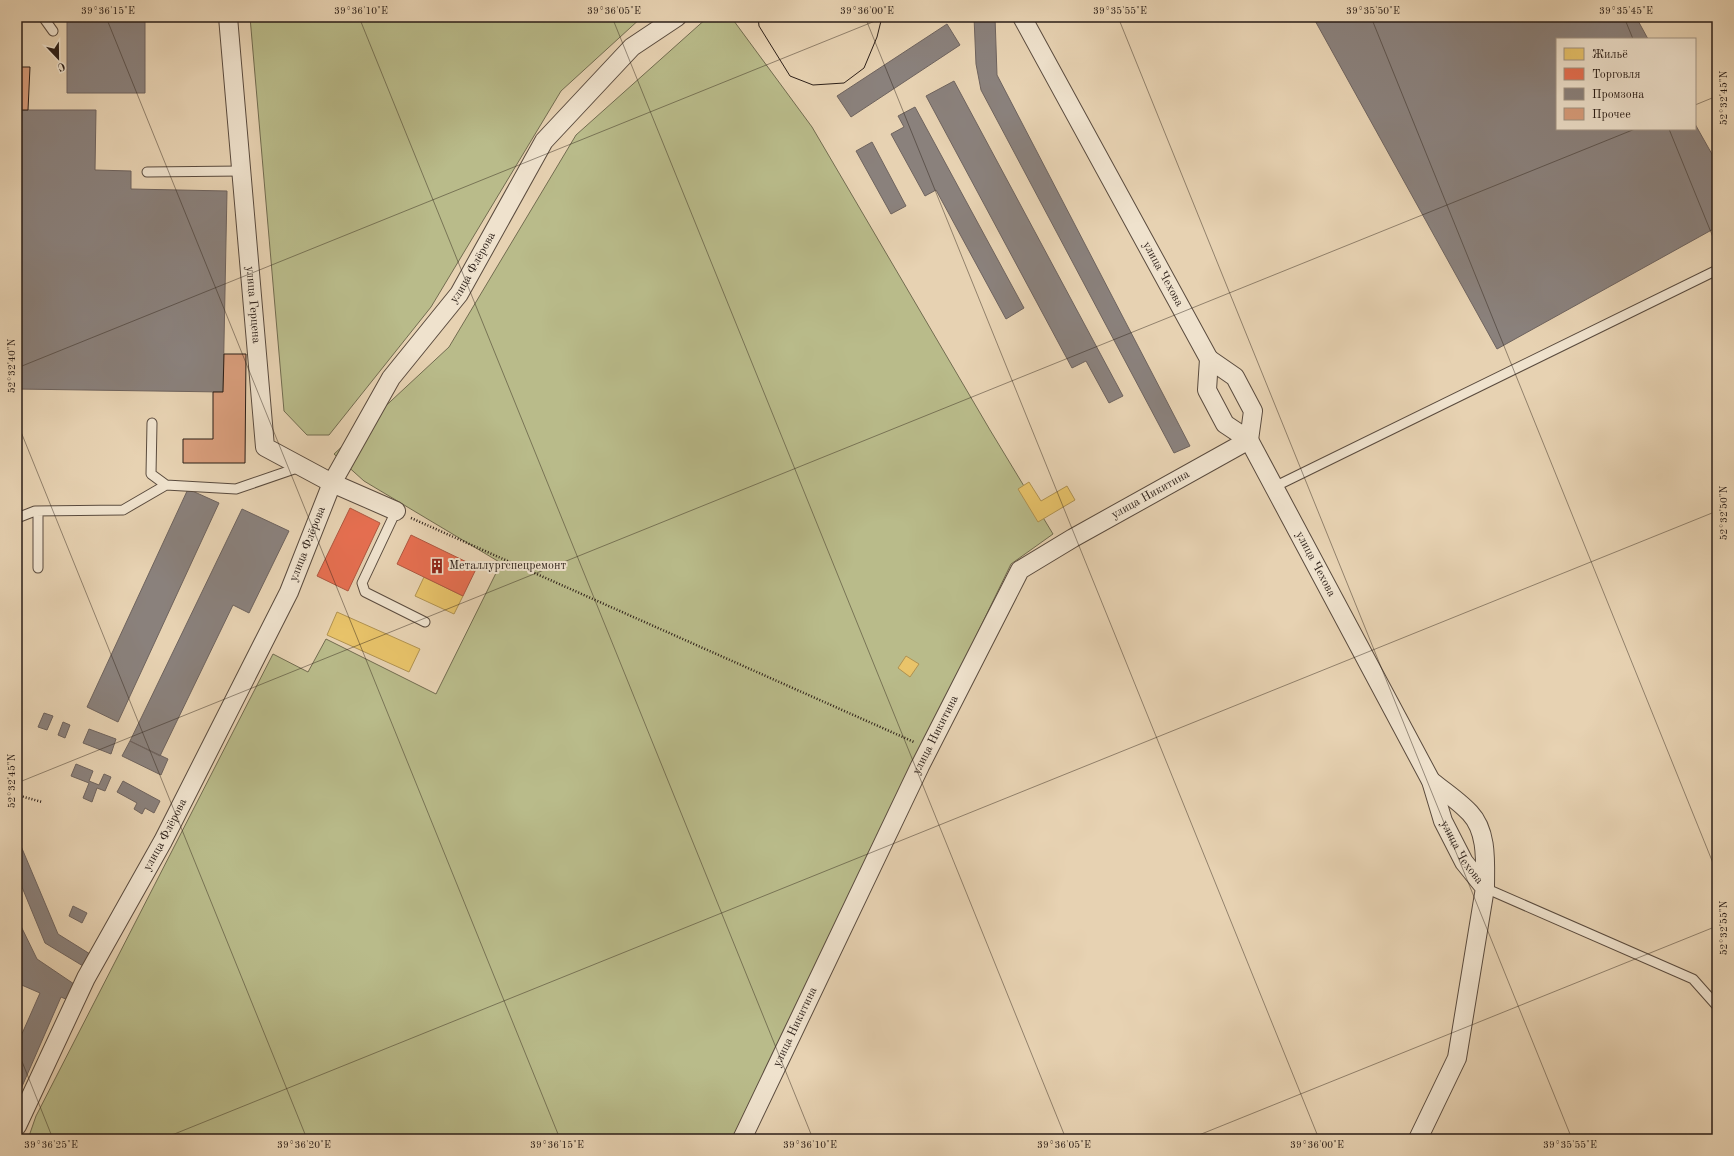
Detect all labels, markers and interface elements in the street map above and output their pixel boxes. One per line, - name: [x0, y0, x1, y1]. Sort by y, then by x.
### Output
- text: 39°36'15"E: [81, 6, 135, 16]
- text: 39°36'10"E: [334, 6, 388, 16]
- text: 39°36'05"E: [587, 6, 641, 16]
- text: 39°36'00"E: [840, 6, 894, 16]
- text: 39°35'55"E: [1093, 6, 1147, 16]
- text: 39°35'50"E: [1346, 6, 1400, 16]
- text: 39°35'45"E: [1599, 6, 1653, 16]
- north arrow: [38, 38, 78, 78]
- legend: [1556, 38, 1696, 130]
- text: Жильё: [1592, 49, 1628, 61]
- text: С: [56, 59, 67, 72]
- text: Торговля: [1592, 69, 1641, 81]
- text: 52°32'45"N: [1719, 70, 1729, 125]
- text: Промзона: [1592, 89, 1644, 101]
- text: Прочее: [1592, 109, 1631, 121]
- street label: улица Флёрова: [448, 230, 498, 306]
- street label: улица Чехова: [1140, 240, 1185, 309]
- street label: улица Герцена: [243, 266, 262, 344]
- text: 52°32'40"N: [7, 338, 17, 393]
- street label: улица Никитина: [1110, 468, 1192, 521]
- text: 52°32'50"N: [1719, 485, 1729, 540]
- street label: улица Флёрова: [288, 505, 328, 583]
- street label: улица Чехова: [1293, 530, 1338, 599]
- building icon: Металлургспецремонт: [428, 557, 446, 575]
- place label: Металлургспецремонт: [449, 560, 567, 572]
- street label: улица Никитина: [911, 693, 961, 777]
- text: 52°32'45"N: [7, 753, 17, 808]
- street label: улица Флёрова: [141, 797, 189, 873]
- street label: улица Чехова: [1438, 819, 1485, 886]
- text: 52°32'55"N: [1719, 900, 1729, 955]
- street label: улица Никитина: [771, 985, 820, 1069]
- text: 39°36'25"E: [24, 1140, 78, 1150]
- text: 39°36'20"E: [277, 1140, 331, 1150]
- text: 39°36'15"E: [530, 1140, 584, 1150]
- text: 39°36'10"E: [783, 1140, 837, 1150]
- text: 39°36'05"E: [1037, 1140, 1091, 1150]
- text: 39°36'00"E: [1290, 1140, 1344, 1150]
- text: 39°35'55"E: [1543, 1140, 1597, 1150]

